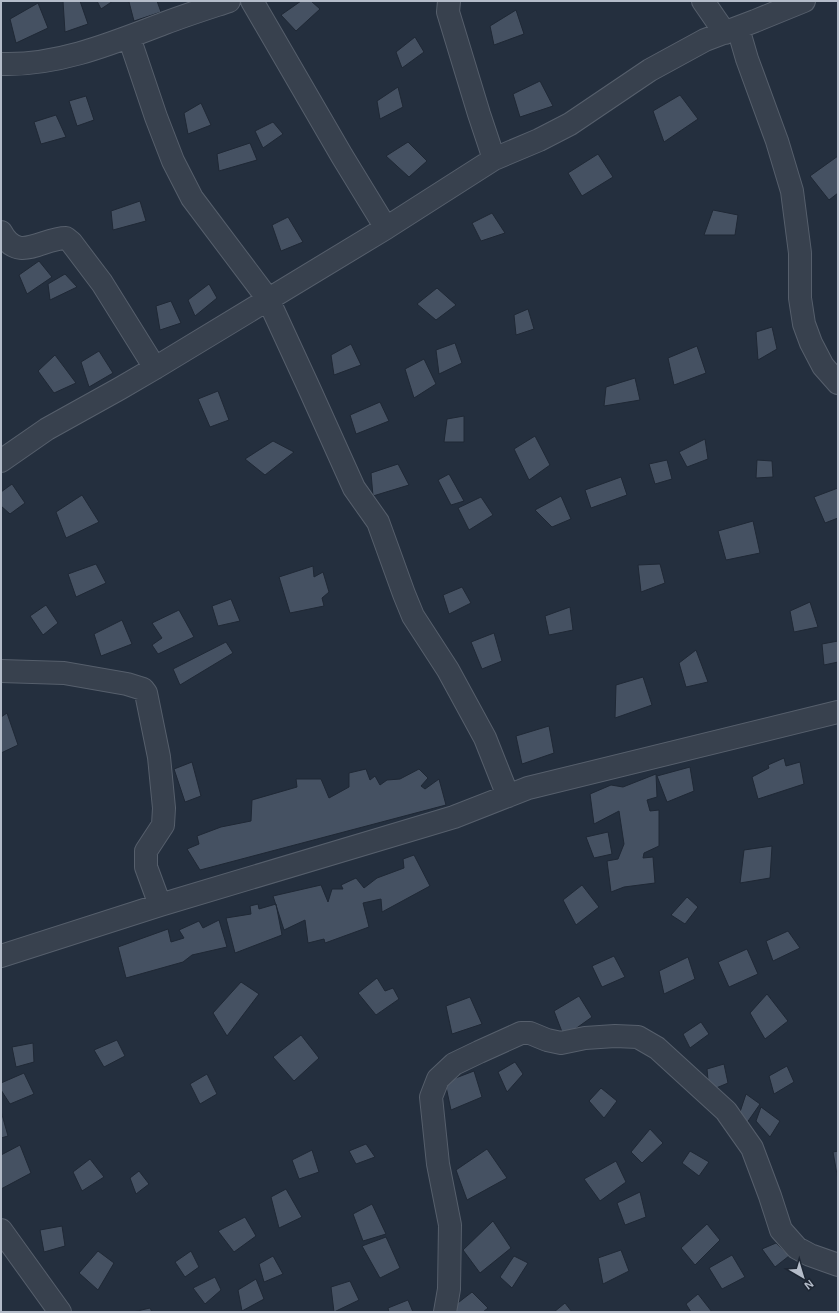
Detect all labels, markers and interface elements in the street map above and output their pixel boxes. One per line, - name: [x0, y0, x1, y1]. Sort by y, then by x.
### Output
- north arrow: [783, 1257, 823, 1297]
- text: N: [802, 1278, 816, 1292]

